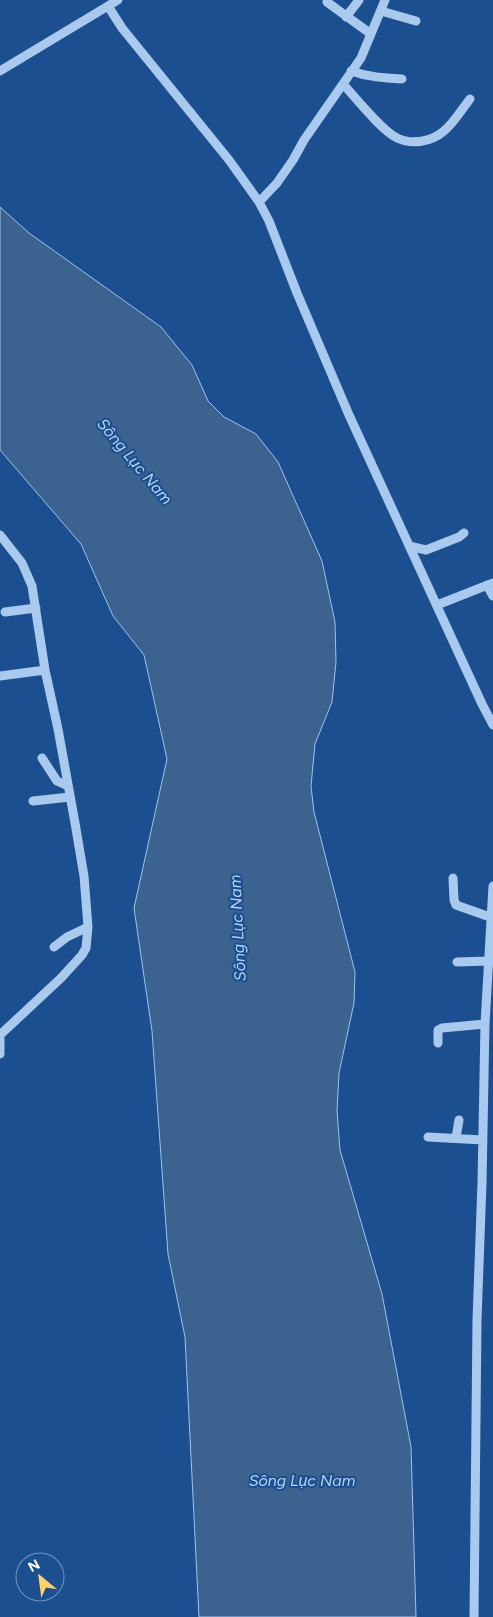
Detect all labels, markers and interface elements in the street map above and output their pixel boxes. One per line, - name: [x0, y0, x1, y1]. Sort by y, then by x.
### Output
- water label: Sông Lục Nam: [93, 414, 176, 509]
- water label: Sông Lục Nam: [225, 874, 250, 982]
- water label: Sông Lục Nam: [249, 1471, 356, 1490]
- north arrow: [15, 1552, 65, 1602]
- text: N: [25, 1556, 43, 1576]

